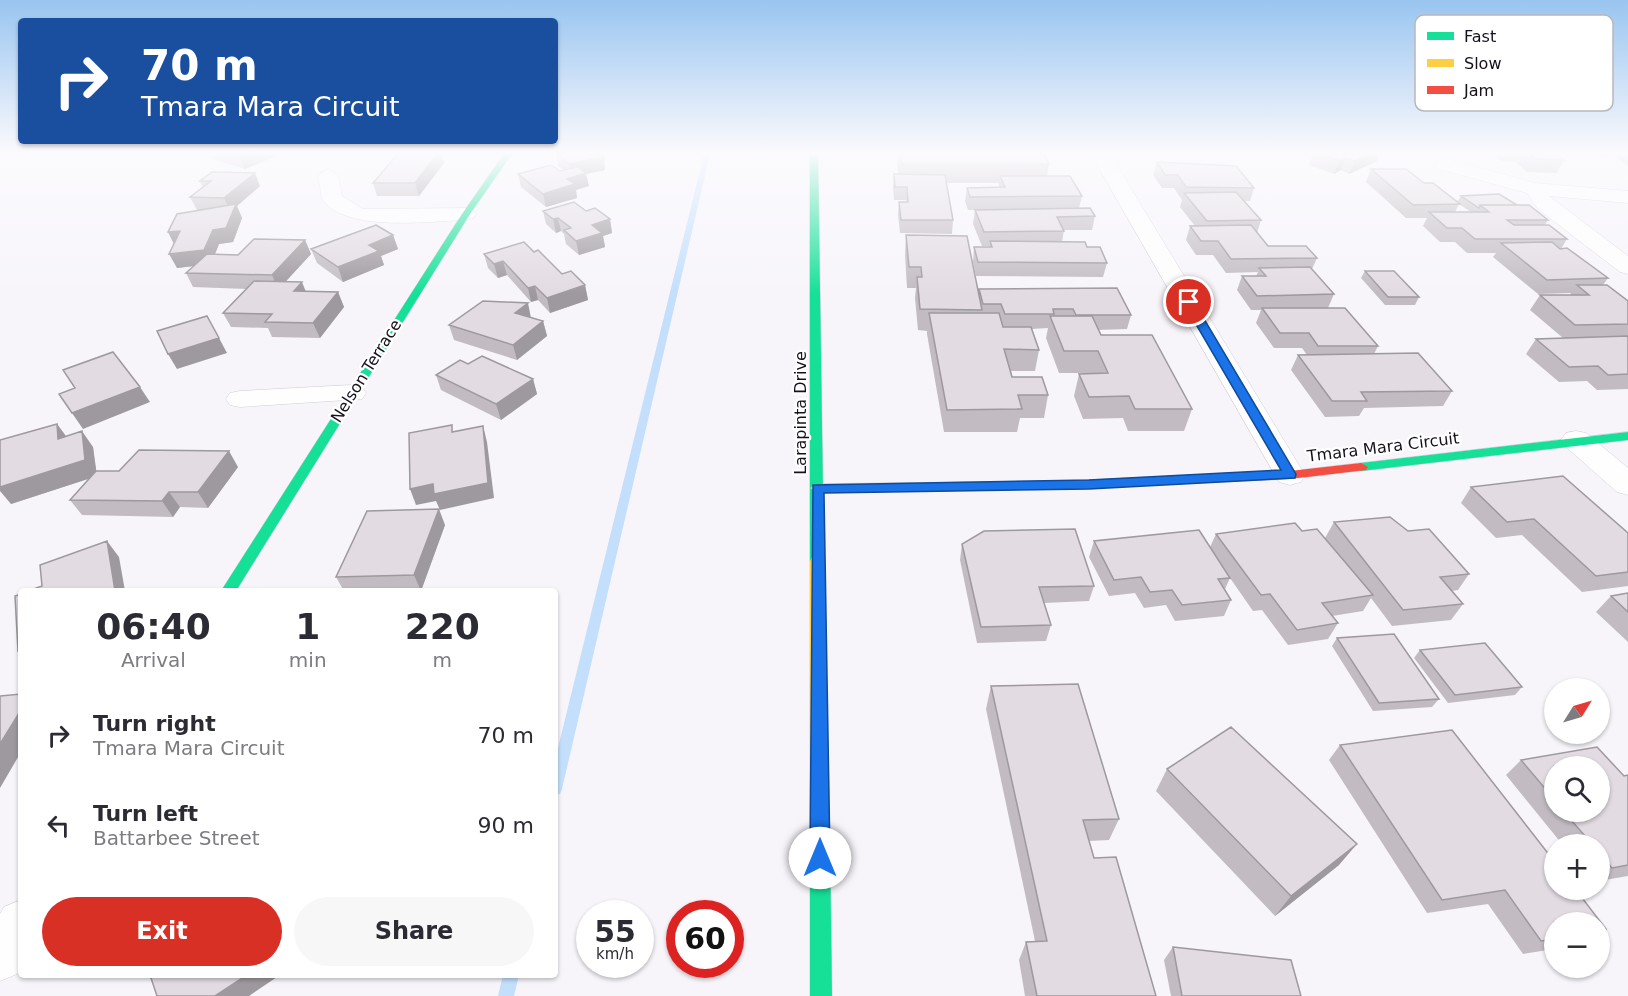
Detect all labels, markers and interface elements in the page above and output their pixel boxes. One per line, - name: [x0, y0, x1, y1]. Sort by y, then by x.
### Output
- legend: [1415, 15, 1613, 111]
- text: Fast: [1464, 27, 1496, 46]
- text: 70 m: [141, 41, 258, 90]
- icon: right: [42, 42, 120, 120]
- text: Slow: [1464, 54, 1501, 73]
- text: Jam: [1463, 81, 1494, 100]
- text: Tmara Mara Circuit: [141, 91, 400, 122]
- pin: [1163, 276, 1214, 327]
- icon: arrive: [1172, 285, 1205, 318]
- street label: Nelson Terrace: [327, 316, 405, 426]
- street label: Larapinta Drive: [791, 351, 810, 475]
- street label: Tmara Mara Circuit: [1305, 428, 1460, 466]
- text: 06:40: [96, 606, 211, 647]
- text: 1: [295, 606, 320, 647]
- text: 220: [405, 606, 480, 647]
- text: Arrival: [121, 648, 186, 672]
- text: min: [289, 648, 327, 672]
- text: m: [433, 648, 452, 672]
- north arrow: [1544, 678, 1610, 744]
- map controls: [1544, 678, 1610, 978]
- text: Turn right: [93, 711, 216, 736]
- icon: right: [42, 719, 75, 752]
- text: 70 m: [478, 723, 534, 748]
- text: Tmara Mara Circuit: [93, 736, 285, 760]
- button: search: [1544, 756, 1610, 822]
- text: Turn left: [93, 801, 198, 826]
- icon: left: [42, 809, 75, 842]
- text: 90 m: [478, 813, 534, 838]
- text: Battarbee Street: [93, 826, 260, 850]
- position arrow: [788, 826, 852, 890]
- button: +: [1544, 834, 1610, 900]
- button: Exit: [42, 897, 282, 966]
- button: Share: [294, 897, 534, 966]
- speed limit sign: 60: [666, 900, 744, 978]
- button: −: [1544, 912, 1610, 978]
- text: 55: [594, 914, 636, 949]
- text: km/h: [596, 945, 634, 963]

